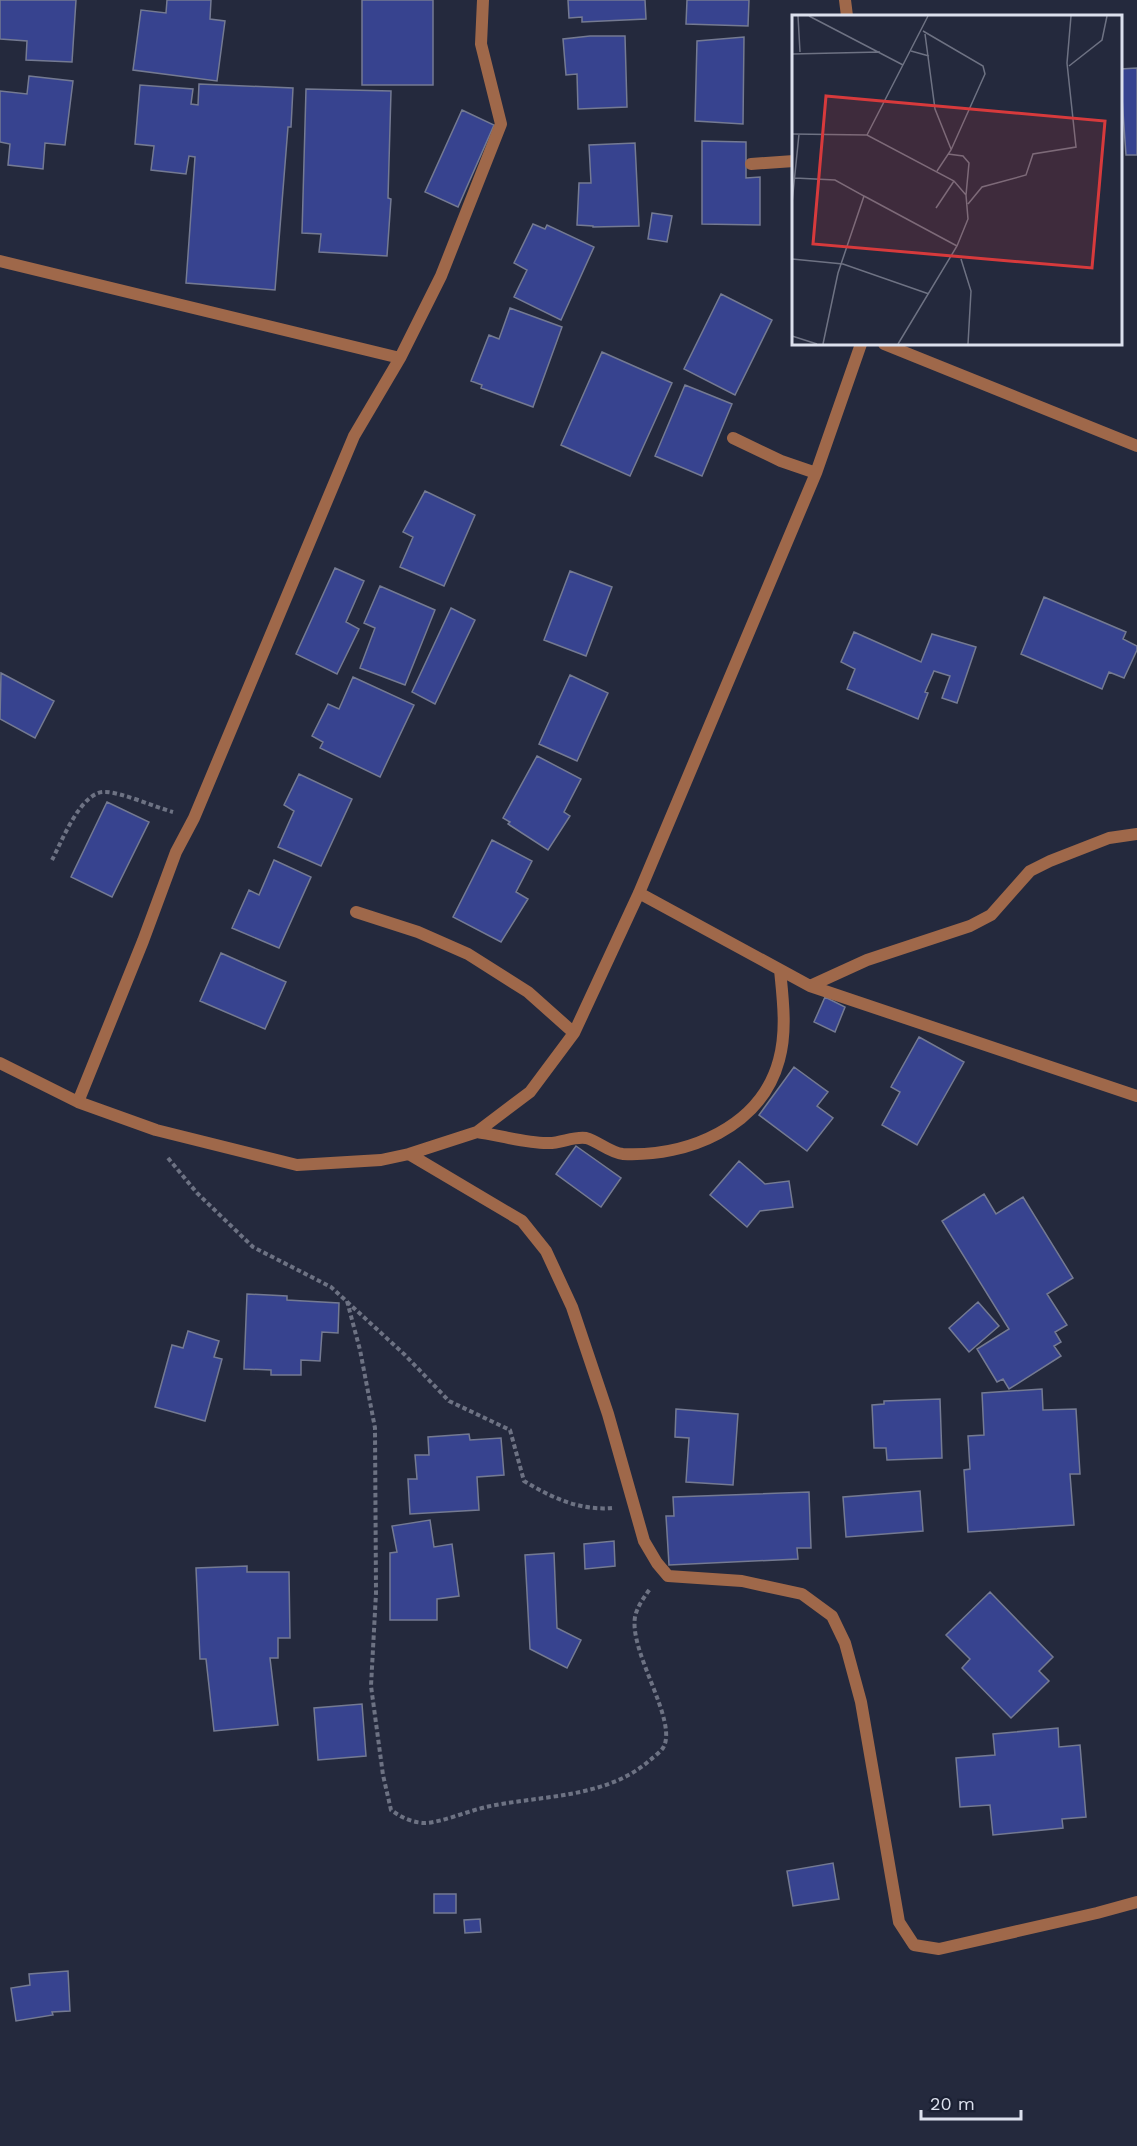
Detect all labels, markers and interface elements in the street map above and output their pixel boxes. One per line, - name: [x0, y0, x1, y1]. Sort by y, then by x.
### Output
- inset map: [792, 15, 1122, 345]
- scale bar: [921, 2083, 1022, 2121]
- text: 20 m: [930, 2093, 975, 2114]

